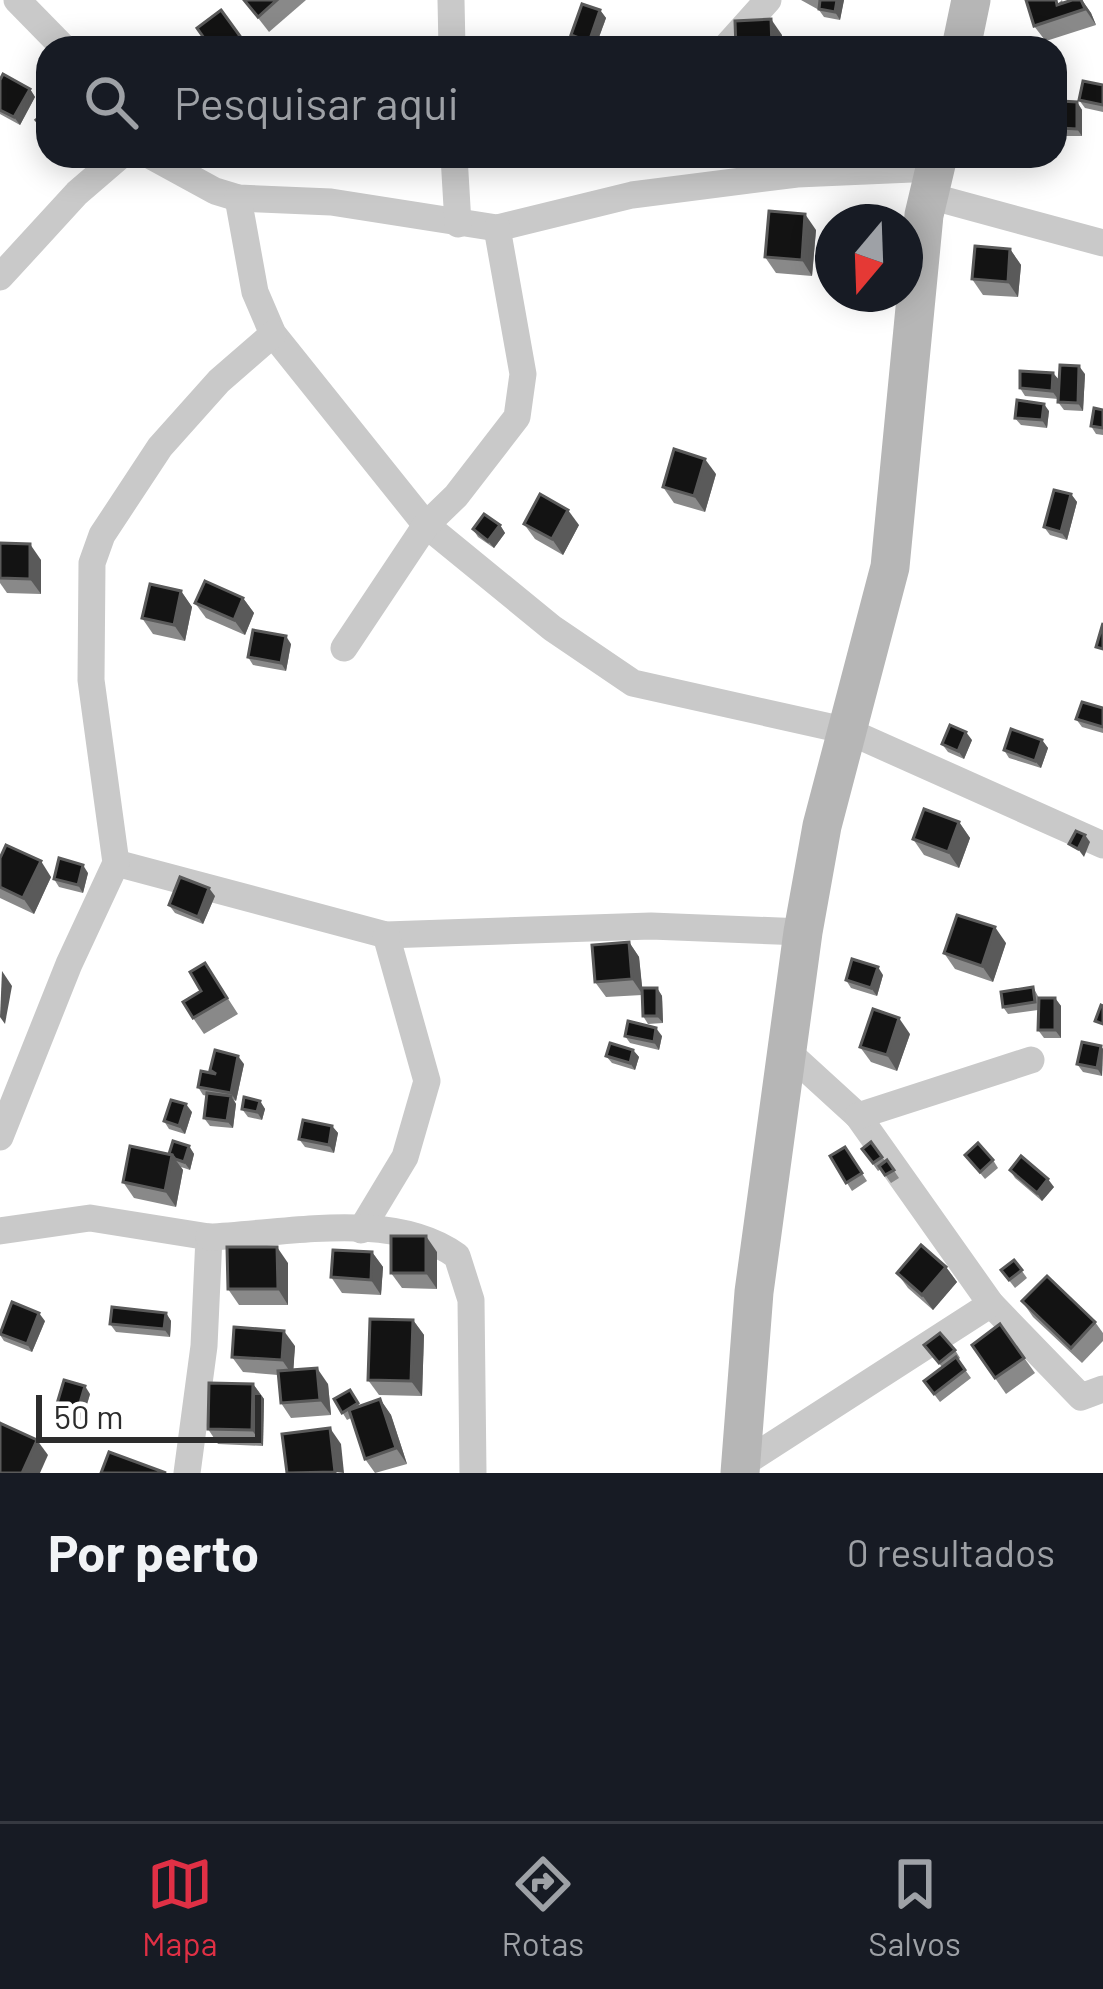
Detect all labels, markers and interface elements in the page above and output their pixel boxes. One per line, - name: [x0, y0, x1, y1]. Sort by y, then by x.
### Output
- search box: [36, 36, 1067, 168]
- icon: search: [78, 69, 144, 135]
- text: Pesquisar aqui: [174, 75, 459, 129]
- north arrow: [815, 204, 923, 312]
- scale bar: [36, 1389, 261, 1442]
- text: 50 m: [54, 1396, 124, 1436]
- text: Por perto: [48, 1521, 259, 1582]
- text: 0 resultados: [847, 1528, 1055, 1575]
- tab: Mapa: [142, 1851, 218, 1963]
- tab: Rotas: [502, 1851, 584, 1963]
- tab: Salvos: [868, 1851, 961, 1963]

